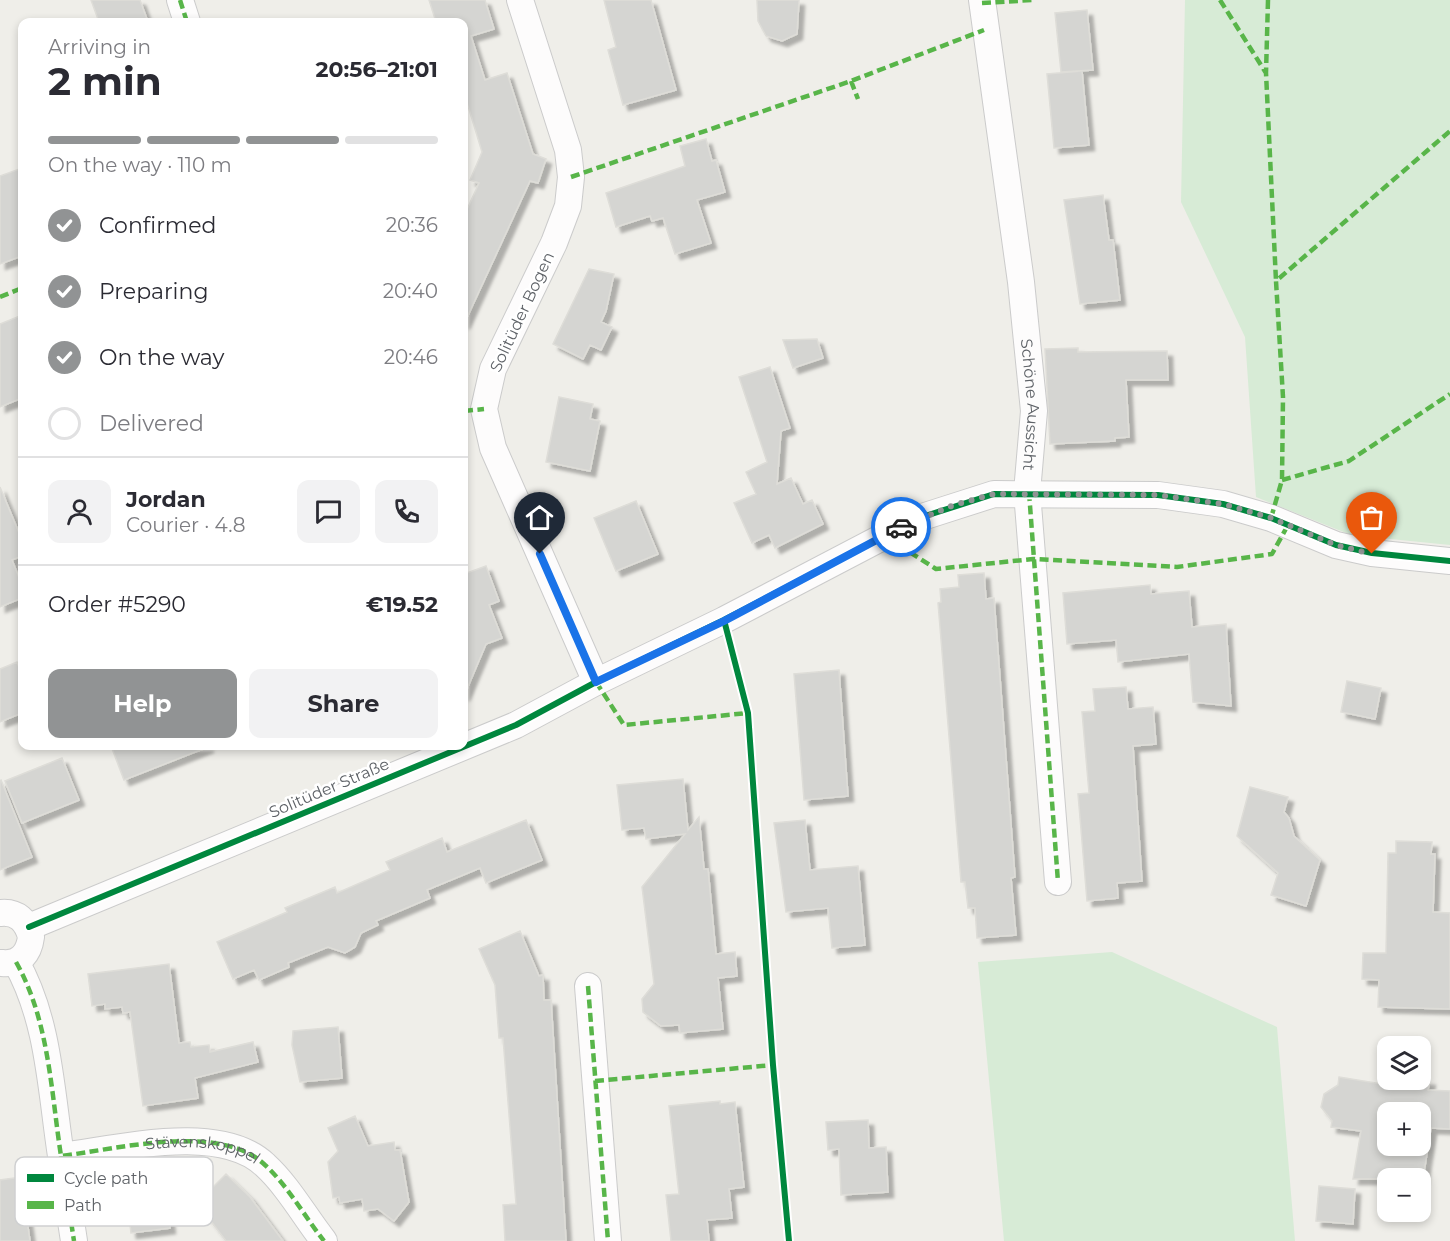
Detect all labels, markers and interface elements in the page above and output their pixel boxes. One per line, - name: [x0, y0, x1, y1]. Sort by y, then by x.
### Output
- text: Arriving in: [48, 35, 151, 59]
- text: 20:56–21:01: [316, 56, 438, 83]
- text: 2 min: [48, 57, 162, 105]
- text: On the way · 110 m: [48, 153, 232, 177]
- icon: check: [48, 209, 81, 242]
- text: Confirmed: [99, 212, 216, 239]
- text: 20:36: [386, 213, 438, 237]
- street label: Solitüder Bogen: [486, 249, 558, 375]
- icon: check: [48, 275, 81, 308]
- text: Preparing: [99, 278, 208, 305]
- text: 20:40: [383, 279, 438, 303]
- street label: Schöne Aussicht: [1017, 338, 1044, 472]
- icon: check: [48, 341, 81, 374]
- text: On the way: [99, 344, 224, 371]
- text: 20:46: [384, 345, 438, 369]
- text: Delivered: [99, 410, 204, 437]
- button: person: [48, 480, 111, 543]
- button: chat: [297, 480, 360, 543]
- button: phone: [375, 480, 438, 543]
- text: Jordan: [126, 486, 206, 513]
- pin: [514, 492, 565, 554]
- pin: [1346, 492, 1397, 554]
- courier: [871, 497, 931, 557]
- icon: home: [523, 501, 556, 534]
- icon: bag: [1355, 501, 1388, 534]
- icon: car: [885, 511, 918, 544]
- text: Courier · 4.8: [126, 513, 245, 537]
- text: Order #5290: [48, 591, 186, 618]
- text: €19.52: [366, 591, 438, 618]
- button: Help: [48, 669, 237, 738]
- button: Share: [249, 669, 438, 738]
- street label: Solitüder Straße: [266, 754, 392, 822]
- map controls: [1377, 1036, 1431, 1222]
- button: layers: [1377, 1036, 1431, 1090]
- button: +: [1377, 1102, 1431, 1156]
- street label: Stävenskoppel: [144, 1132, 264, 1167]
- legend: [15, 1157, 213, 1226]
- button: −: [1377, 1168, 1431, 1222]
- text: Cycle path: [64, 1169, 148, 1188]
- text: Path: [64, 1196, 102, 1215]

